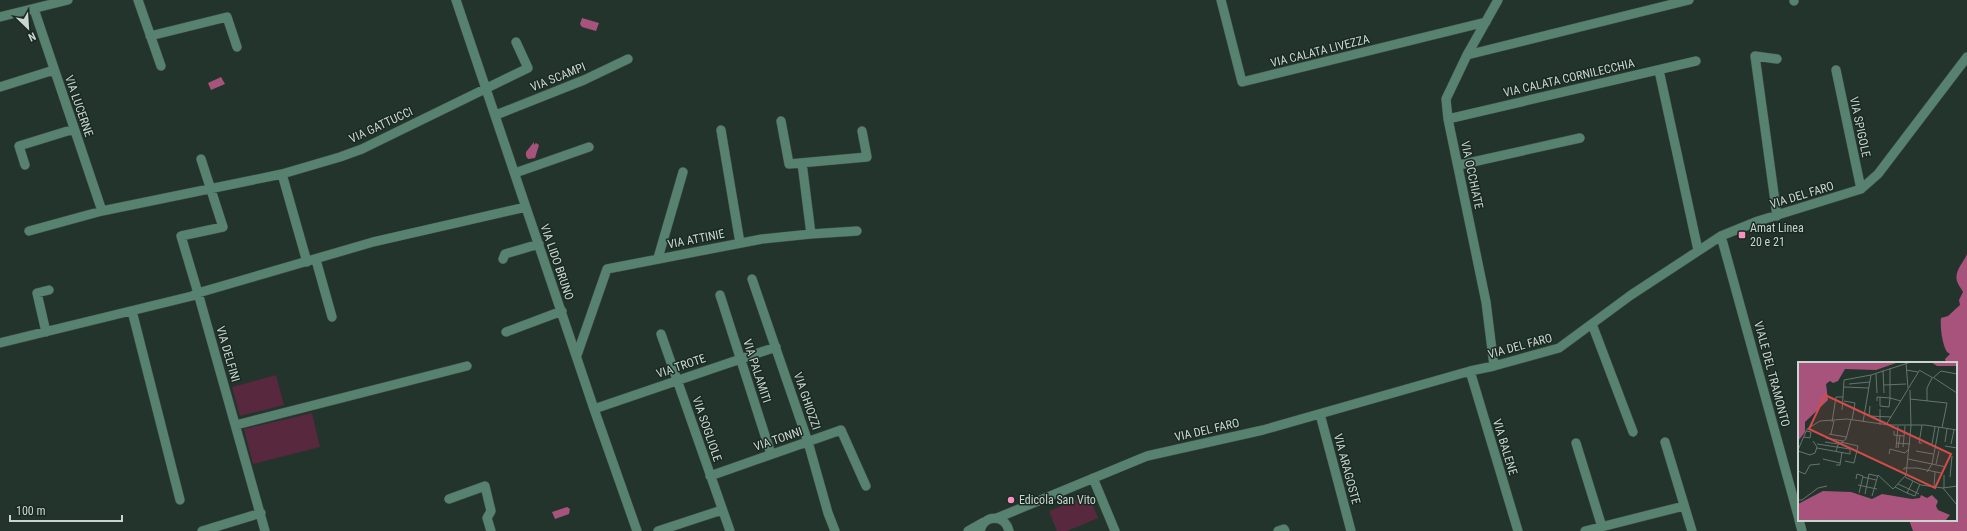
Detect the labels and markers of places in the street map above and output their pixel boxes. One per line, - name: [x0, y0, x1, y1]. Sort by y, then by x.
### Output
- place label: Amat Linea 20 e 21: [1750, 221, 1804, 249]
- marker: Amat Linea 20 e 21: [1737, 230, 1747, 240]
- place label: Edicola San Vito: [1019, 493, 1096, 507]
- marker: Edicola San Vito: [1006, 495, 1016, 505]

